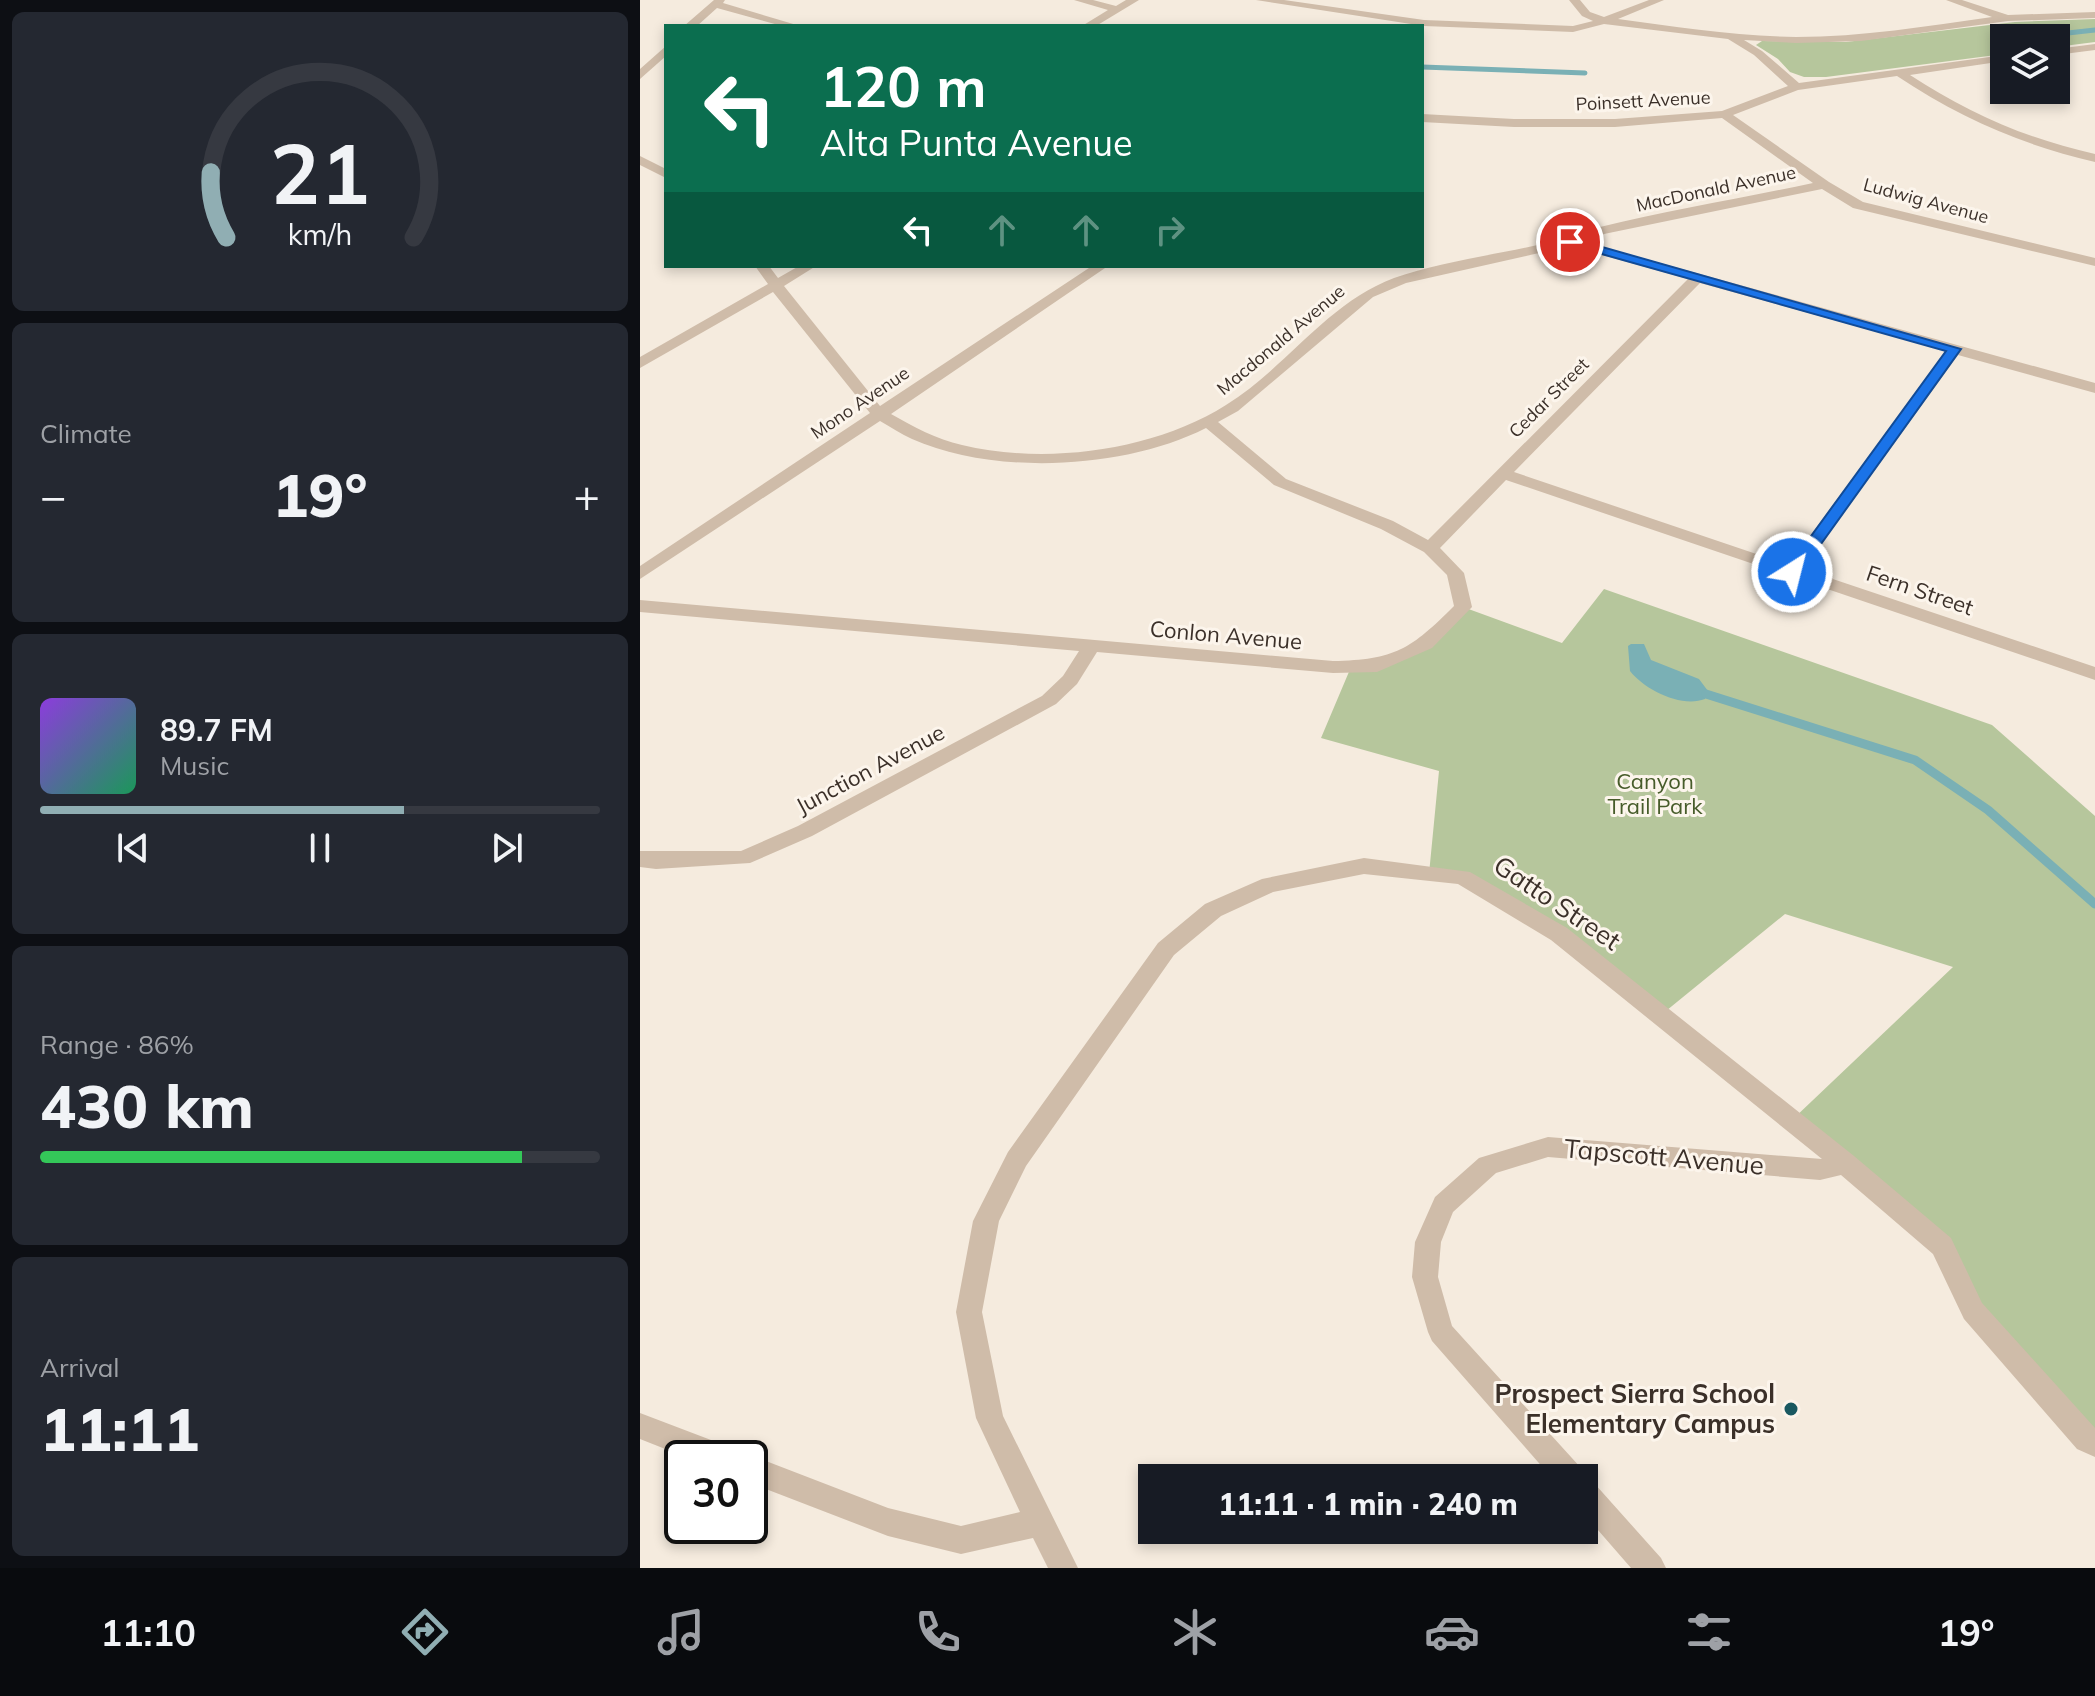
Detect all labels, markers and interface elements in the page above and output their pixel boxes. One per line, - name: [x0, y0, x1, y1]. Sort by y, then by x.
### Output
- map controls: [1990, 24, 2070, 104]
- button: layers: [1990, 24, 2070, 104]
- text: 120 m: [820, 51, 987, 121]
- icon: left: [688, 56, 792, 160]
- street label: Poinsett Avenue: [1575, 85, 1711, 116]
- text: 21: [270, 119, 370, 224]
- text: Alta Punta Avenue: [820, 120, 1133, 165]
- street label: MacDonald Avenue: [1634, 160, 1798, 217]
- street label: Ludwig Avenue: [1861, 173, 1991, 228]
- icon: left: [896, 208, 940, 252]
- icon: ahead: [980, 208, 1024, 252]
- icon: ahead: [1064, 208, 1108, 252]
- icon: right: [1148, 208, 1192, 252]
- pin: [1536, 208, 1604, 276]
- text: km/h: [288, 216, 352, 252]
- icon: arrive: [1548, 220, 1592, 264]
- street label: Macdonald Avenue: [1212, 279, 1349, 400]
- street label: Cedar Street: [1504, 353, 1594, 443]
- street label: Mono Avenue: [806, 361, 913, 444]
- text: Climate: [40, 417, 132, 450]
- text: 19°: [272, 457, 368, 532]
- text: −: [40, 468, 66, 523]
- text: +: [574, 468, 600, 523]
- position arrow: [1750, 530, 1834, 614]
- street label: Fern Street: [1863, 559, 1977, 621]
- street label: Conlon Avenue: [1149, 614, 1303, 656]
- text: 89.7 FM: [160, 711, 273, 749]
- street label: Junction Avenue: [791, 718, 949, 820]
- text: Music: [160, 749, 229, 782]
- park label: Canyon Trail Park: [1607, 767, 1703, 820]
- icon: previous: [111, 826, 155, 870]
- icon: pause: [298, 826, 342, 870]
- icon: next: [485, 826, 529, 870]
- street label: Gatto Street: [1488, 848, 1627, 957]
- text: Range · 86%: [40, 1028, 194, 1061]
- text: 430 km: [40, 1068, 254, 1143]
- street label: Tapscott Avenue: [1563, 1131, 1765, 1182]
- text: Arrival: [40, 1351, 120, 1384]
- place label: Prospect Sierra School Elementary Campus: [1495, 1377, 1775, 1440]
- text: 11:11: [40, 1391, 200, 1466]
- marker: Prospect Sierra School Elementary Campus: [1782, 1400, 1800, 1418]
- speed limit sign: 30: [664, 1440, 768, 1544]
- text: 11:11 · 1 min · 240 m: [1218, 1485, 1518, 1523]
- icon: directions: [397, 1604, 453, 1660]
- icon: music: [653, 1604, 709, 1660]
- icon: phone: [910, 1604, 966, 1660]
- icon: climate: [1167, 1604, 1223, 1660]
- icon: car: [1424, 1604, 1480, 1660]
- icon: filters: [1681, 1604, 1737, 1660]
- text: 11:10: [100, 1610, 196, 1655]
- text: 19°: [1938, 1610, 1995, 1655]

